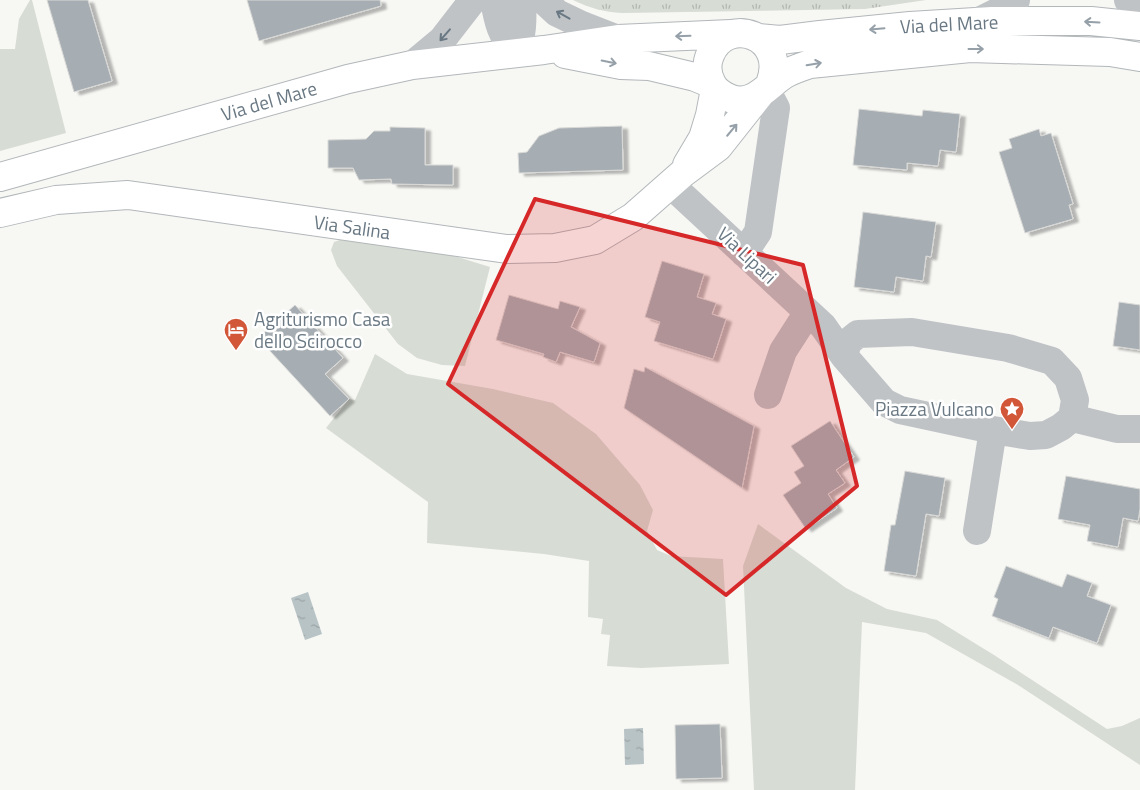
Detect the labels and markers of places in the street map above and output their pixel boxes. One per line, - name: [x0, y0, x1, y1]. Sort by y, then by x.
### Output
- place label: Agriturismo Casa dello Scirocco: [254, 304, 391, 355]
- hotel icon: Agriturismo Casa dello Scirocco: [223, 317, 249, 351]
- place label: Piazza Vulcano: [875, 394, 994, 423]
- place icon: Piazza Vulcano: [999, 396, 1025, 430]

